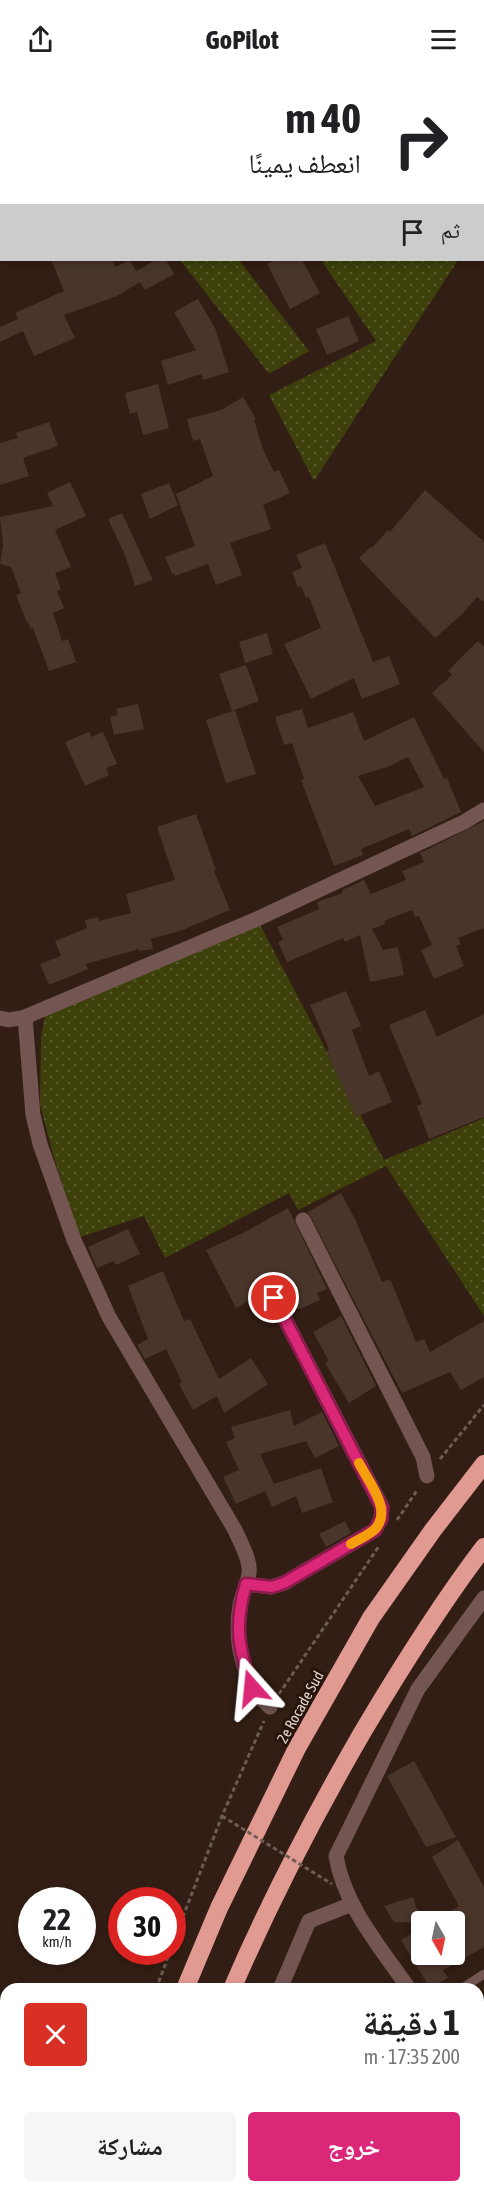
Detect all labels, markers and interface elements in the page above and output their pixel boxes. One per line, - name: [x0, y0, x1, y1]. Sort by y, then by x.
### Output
- icon: share: [24, 23, 57, 56]
- icon: menu: [427, 23, 460, 56]
- text: GoPilot: [205, 24, 279, 55]
- text: 40 m: [286, 94, 361, 142]
- icon: right: [382, 102, 460, 180]
- text: انعطف يمينًا: [248, 148, 361, 179]
- icon: arrive: [396, 216, 429, 249]
- text: ثم: [441, 217, 460, 243]
- pin: [248, 1272, 299, 1323]
- icon: arrive: [257, 1281, 290, 1314]
- position arrow: [220, 1656, 284, 1720]
- street label: 2e Rocade Sud: [273, 1668, 327, 1746]
- speed limit sign: 30: [108, 1887, 186, 1965]
- text: 22: [43, 1902, 71, 1936]
- north arrow: [411, 1911, 465, 1965]
- map controls: [411, 1911, 465, 1965]
- text: km/h: [42, 1933, 72, 1950]
- text: 1 دقيقة: [363, 2001, 460, 2043]
- button: close: [24, 2003, 87, 2066]
- text: 200 m · 17:35: [364, 2045, 460, 2068]
- button: مشاركة: [24, 2112, 236, 2181]
- button: خروج: [248, 2112, 460, 2181]

